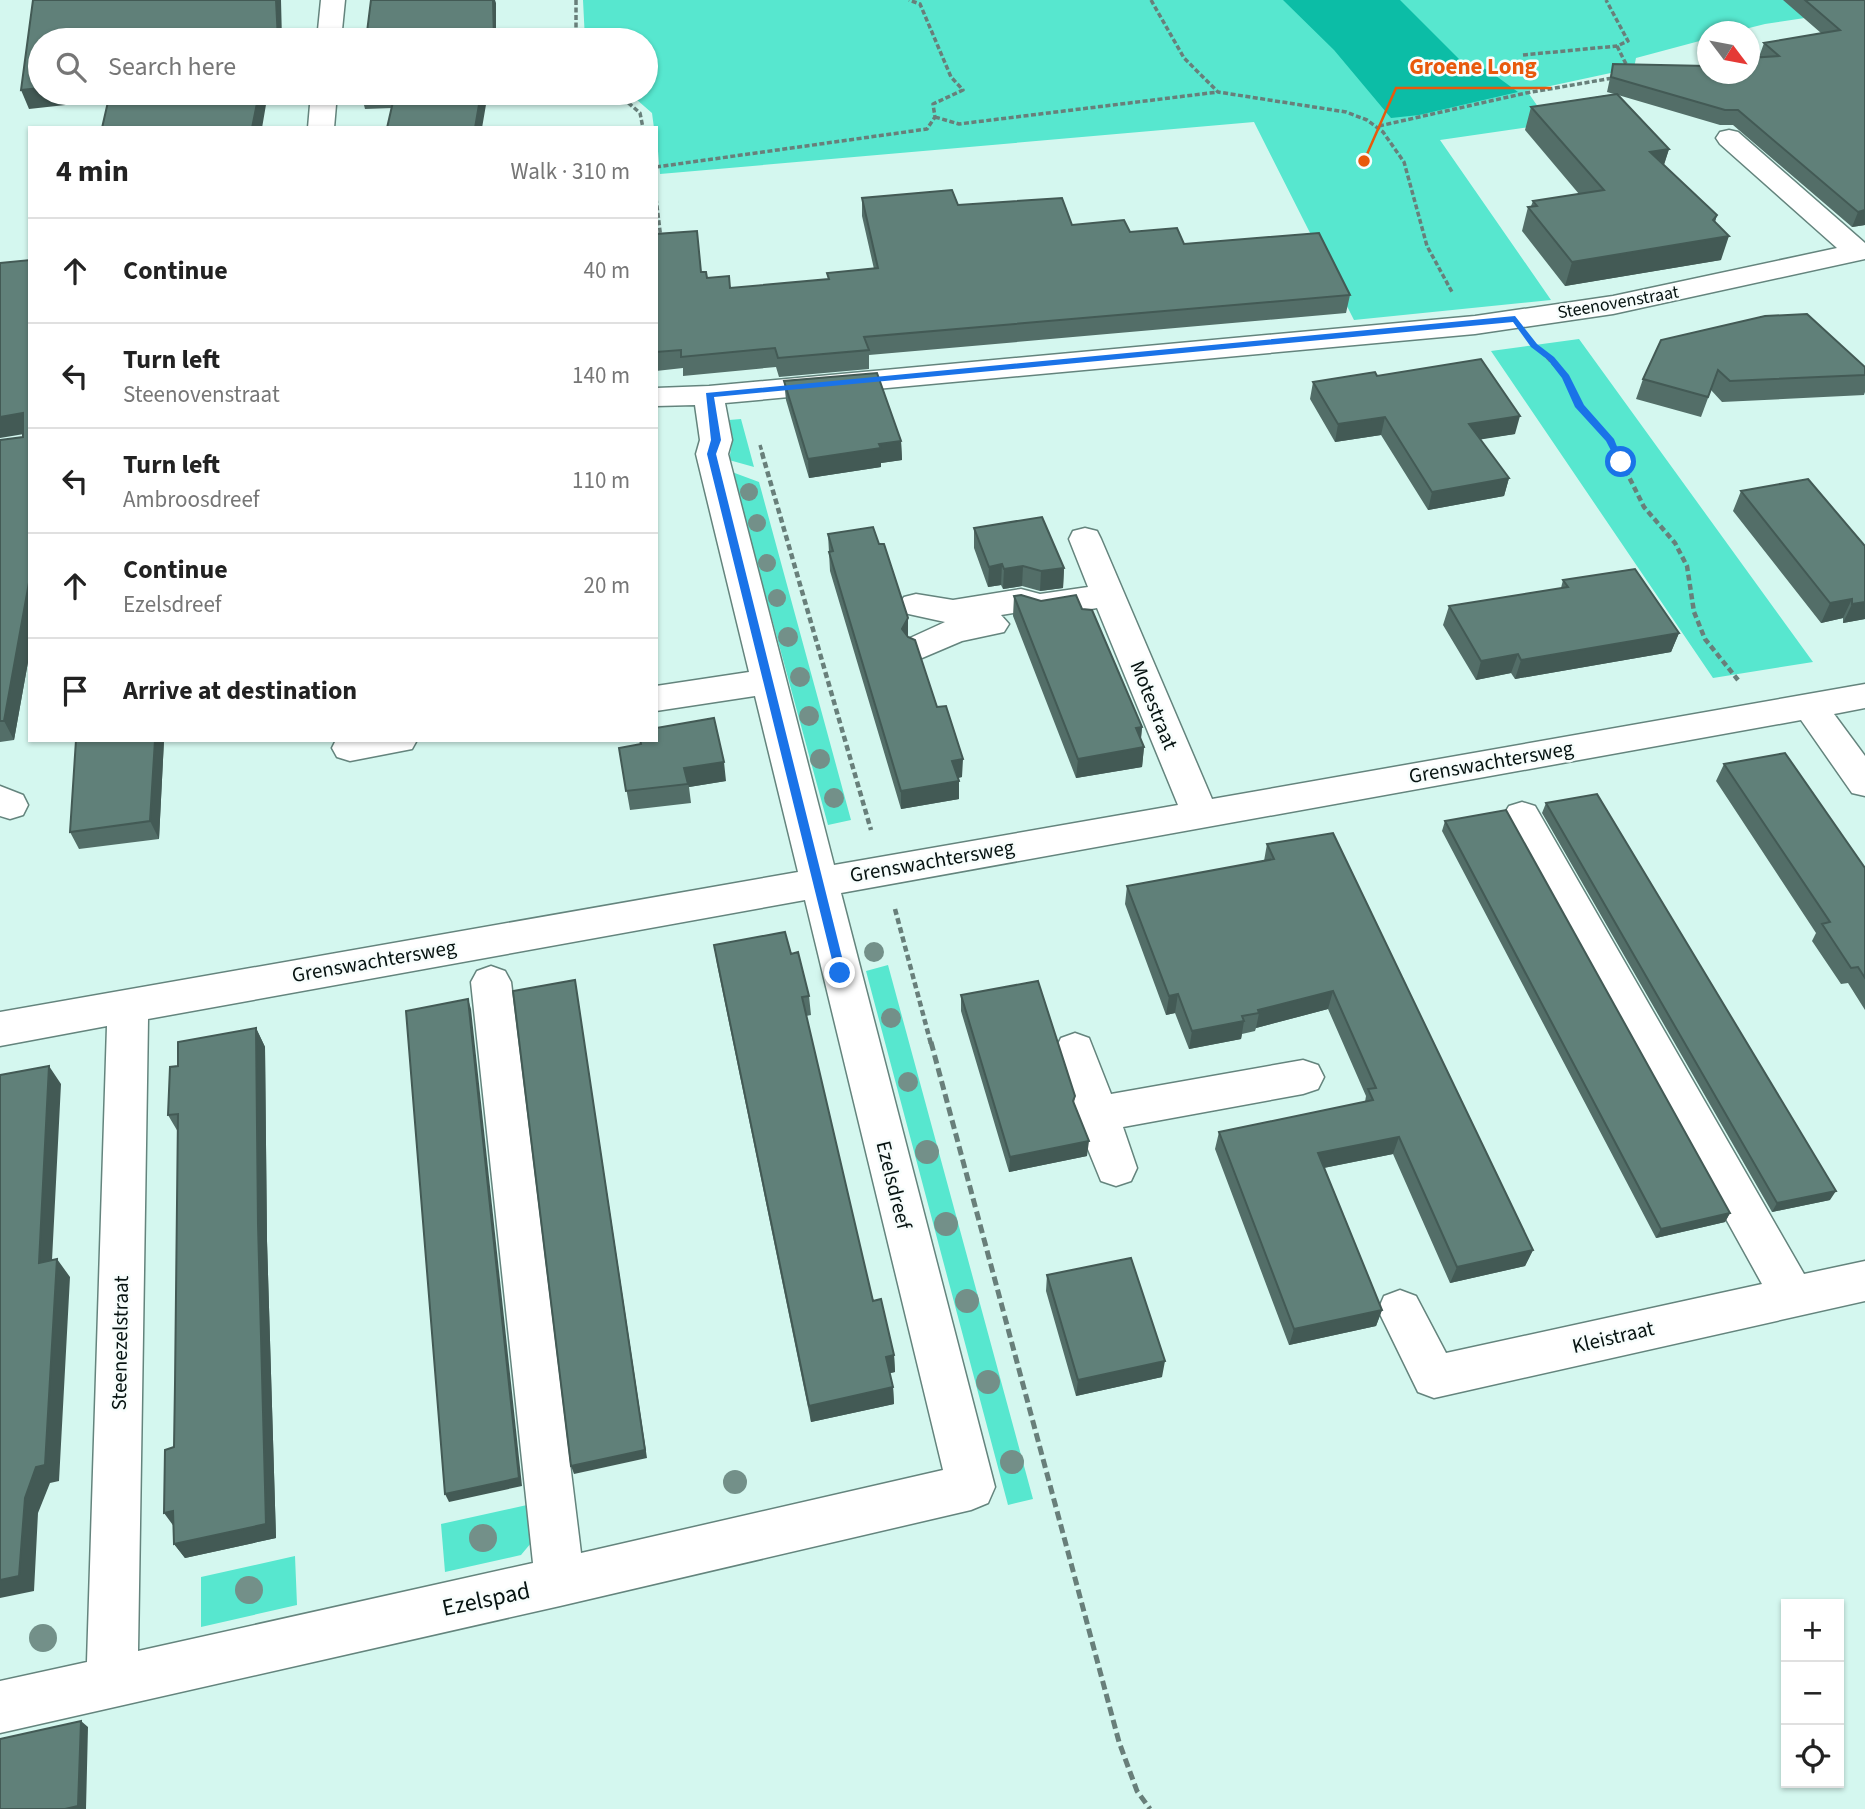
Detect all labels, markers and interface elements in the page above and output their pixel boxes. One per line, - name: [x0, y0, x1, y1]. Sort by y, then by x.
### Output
- north arrow: [1697, 21, 1760, 84]
- search box: [28, 28, 658, 105]
- callout: Groene Long: [1396, 44, 1551, 88]
- icon: search: [52, 48, 90, 86]
- text: Search here: [108, 48, 236, 85]
- text: Groene Long: [1409, 50, 1537, 83]
- text: 4 min: [56, 150, 129, 193]
- text: Walk · 310 m: [511, 155, 630, 188]
- icon: ahead: [56, 252, 94, 290]
- text: Continue: [123, 252, 228, 289]
- text: 40 m: [583, 254, 630, 287]
- street label: Steenovenstraat: [1556, 280, 1681, 325]
- text: Turn left: [123, 341, 220, 378]
- icon: left: [56, 357, 94, 395]
- text: 140 m: [572, 359, 630, 392]
- text: Steenovenstraat: [123, 378, 280, 411]
- text: Turn left: [123, 446, 220, 483]
- route start: [1605, 446, 1636, 477]
- icon: left: [56, 462, 94, 500]
- text: 110 m: [572, 464, 630, 497]
- text: Ambroosdreef: [123, 483, 260, 516]
- text: Continue: [123, 551, 228, 588]
- icon: ahead: [56, 567, 94, 605]
- text: 20 m: [583, 569, 630, 602]
- text: Ezelsdreef: [123, 588, 222, 621]
- street label: Motestraat: [1123, 656, 1185, 754]
- icon: arrive: [56, 672, 94, 710]
- text: Arrive at destination: [123, 672, 357, 709]
- street label: Grenswachtersweg: [1407, 733, 1576, 791]
- street label: Grenswachtersweg: [848, 832, 1017, 890]
- street label: Grenswachtersweg: [290, 932, 459, 990]
- route end: [824, 957, 855, 988]
- street label: Ezelsdreef: [869, 1138, 920, 1233]
- street label: Steenezelstraat: [104, 1275, 136, 1411]
- street label: Kleistraat: [1569, 1313, 1657, 1361]
- street label: Ezelspad: [439, 1573, 533, 1626]
- map controls: [1781, 1599, 1844, 1788]
- button: +: [1781, 1599, 1844, 1662]
- button: −: [1781, 1662, 1844, 1725]
- button: locate: [1781, 1725, 1844, 1788]

